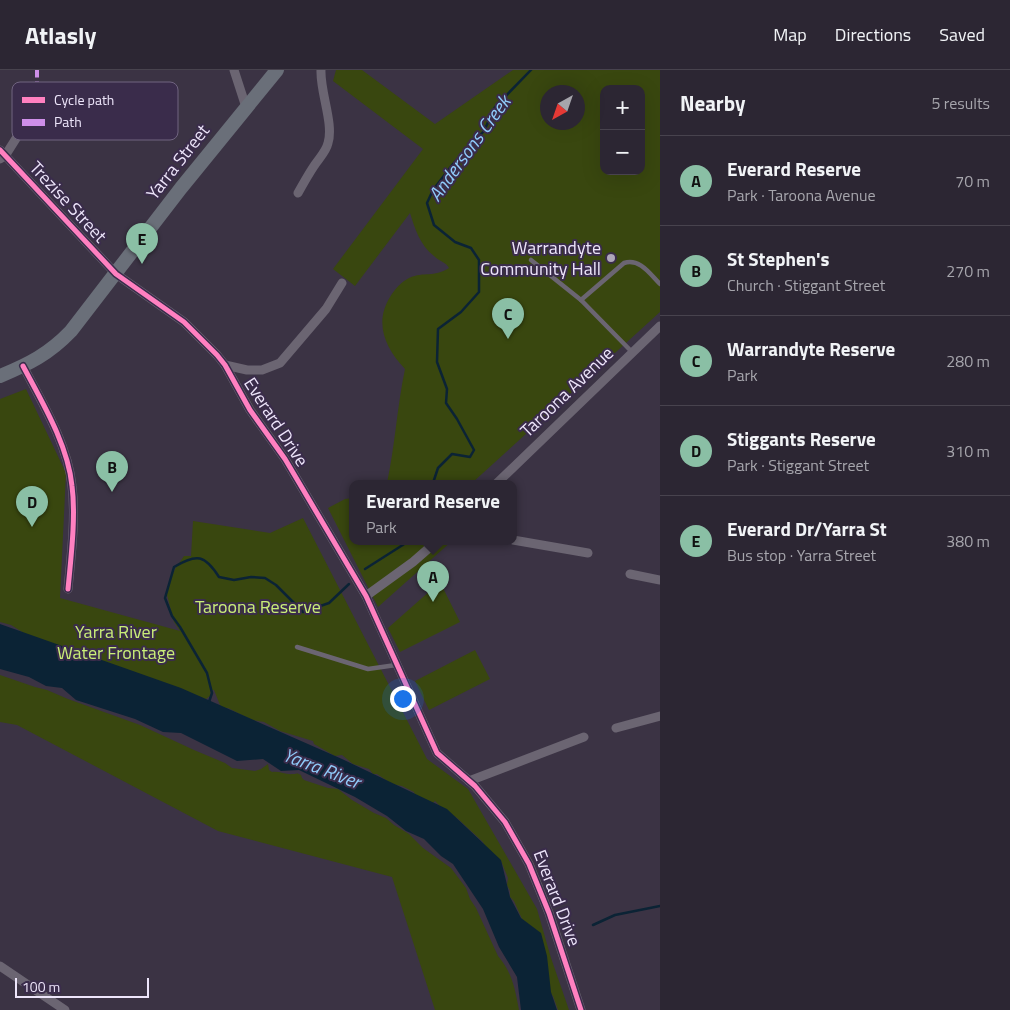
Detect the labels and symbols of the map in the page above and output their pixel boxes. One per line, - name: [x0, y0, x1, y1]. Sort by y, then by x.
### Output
- legend: [12, 82, 178, 140]
- north arrow: [540, 85, 585, 130]
- water label: Andersons Creek: [420, 87, 519, 207]
- text: Cycle path: [54, 89, 114, 110]
- text: Path: [54, 111, 82, 132]
- street label: Yarra Street: [139, 118, 216, 205]
- street label: Trezise Street: [23, 155, 114, 249]
- pin: E: [126, 223, 158, 264]
- place label: Warrandyte Community Hall: [480, 234, 601, 282]
- marker: Warrandyte Community Hall: [605, 252, 617, 264]
- pin: C: [492, 298, 524, 339]
- street label: Taroona Avenue: [514, 340, 620, 443]
- street label: Everard Drive: [237, 372, 315, 472]
- pin: B: [96, 451, 128, 492]
- pin: D: [16, 486, 48, 527]
- pin: A: [417, 561, 449, 602]
- park label: Taroona Reserve: [195, 593, 321, 620]
- park label: Yarra River Water Frontage: [57, 618, 175, 666]
- your location: [390, 686, 416, 712]
- water label: Yarra River: [279, 740, 367, 796]
- street label: Everard Drive: [527, 846, 588, 950]
- scale bar: [15, 975, 149, 998]

